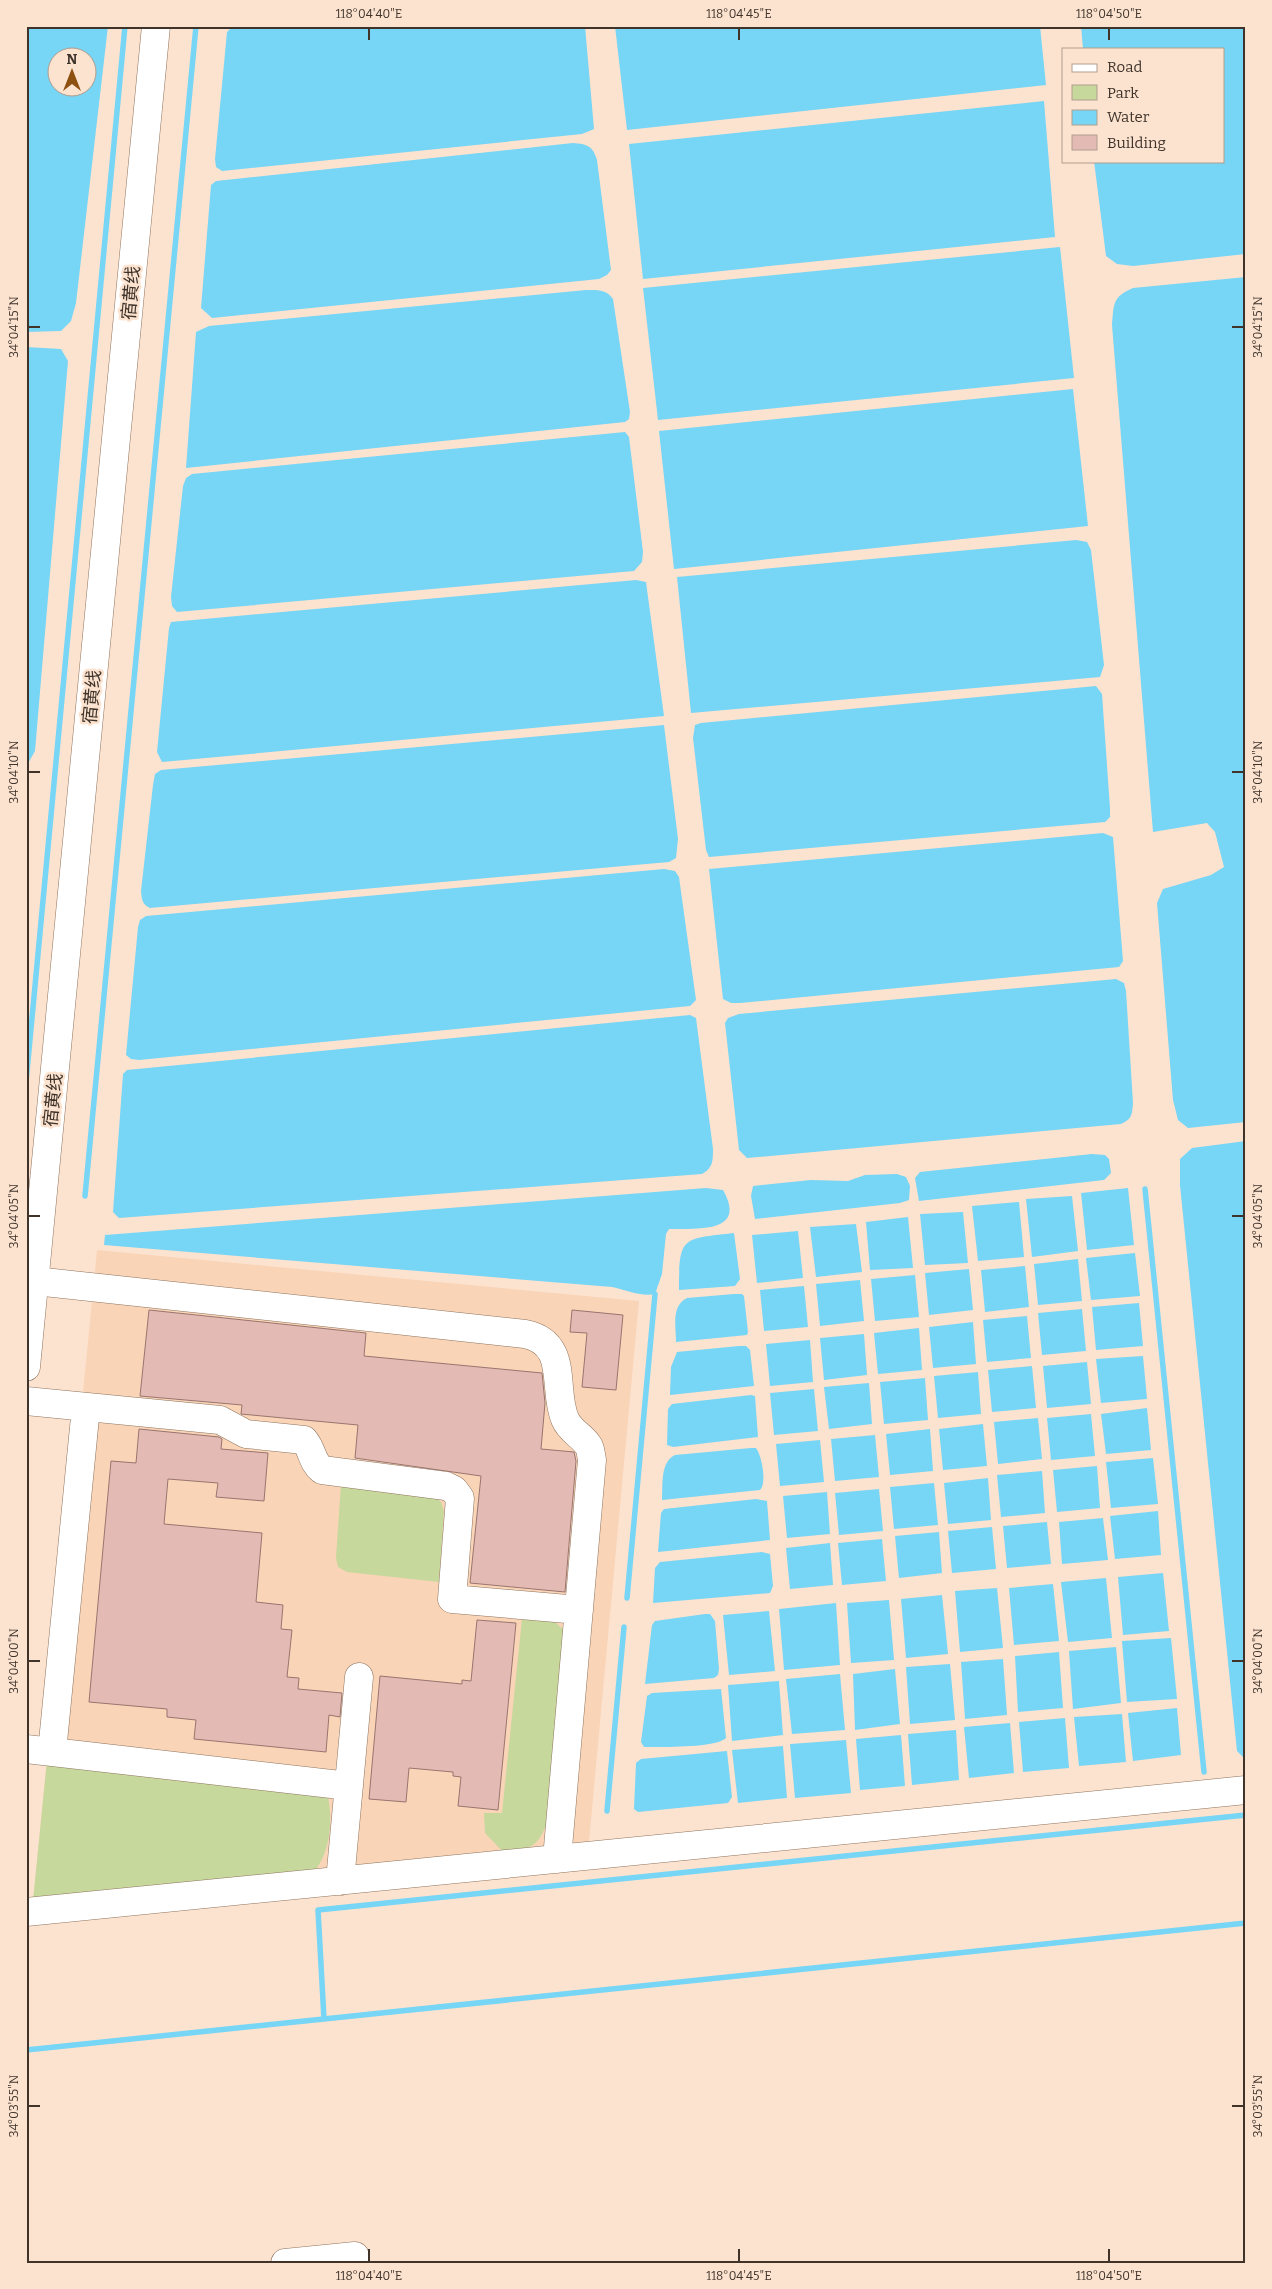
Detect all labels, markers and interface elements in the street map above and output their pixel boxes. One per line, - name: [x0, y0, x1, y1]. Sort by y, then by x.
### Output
- text: 118°04'40"E: [336, 7, 402, 21]
- text: 118°04'45"E: [706, 7, 772, 21]
- text: 118°04'50"E: [1076, 7, 1142, 21]
- north arrow: [48, 48, 98, 98]
- legend: [1062, 48, 1224, 162]
- text: N: [67, 51, 78, 68]
- text: Road: [1107, 58, 1142, 76]
- text: Park: [1107, 84, 1139, 102]
- text: Water: [1107, 108, 1150, 126]
- text: Building: [1107, 134, 1166, 152]
- street label: 宿黄线: [118, 265, 144, 321]
- text: 34°04'15"N: [7, 296, 21, 358]
- text: 34°04'15"N: [1251, 296, 1265, 358]
- street label: 宿黄线: [79, 669, 105, 725]
- text: 34°04'10"N: [7, 740, 21, 803]
- text: 34°04'10"N: [1251, 740, 1265, 803]
- street label: 宿黄线: [39, 1072, 67, 1128]
- text: 34°04'05"N: [7, 1183, 21, 1248]
- text: 34°04'05"N: [1251, 1183, 1265, 1248]
- text: 34°04'00"N: [7, 1628, 21, 1694]
- text: 34°04'00"N: [1251, 1628, 1265, 1694]
- text: 34°03'55"N: [7, 2074, 21, 2137]
- text: 34°03'55"N: [1251, 2074, 1265, 2137]
- text: 118°04'40"E: [336, 2269, 402, 2283]
- text: 118°04'45"E: [706, 2269, 772, 2283]
- text: 118°04'50"E: [1076, 2269, 1142, 2283]

